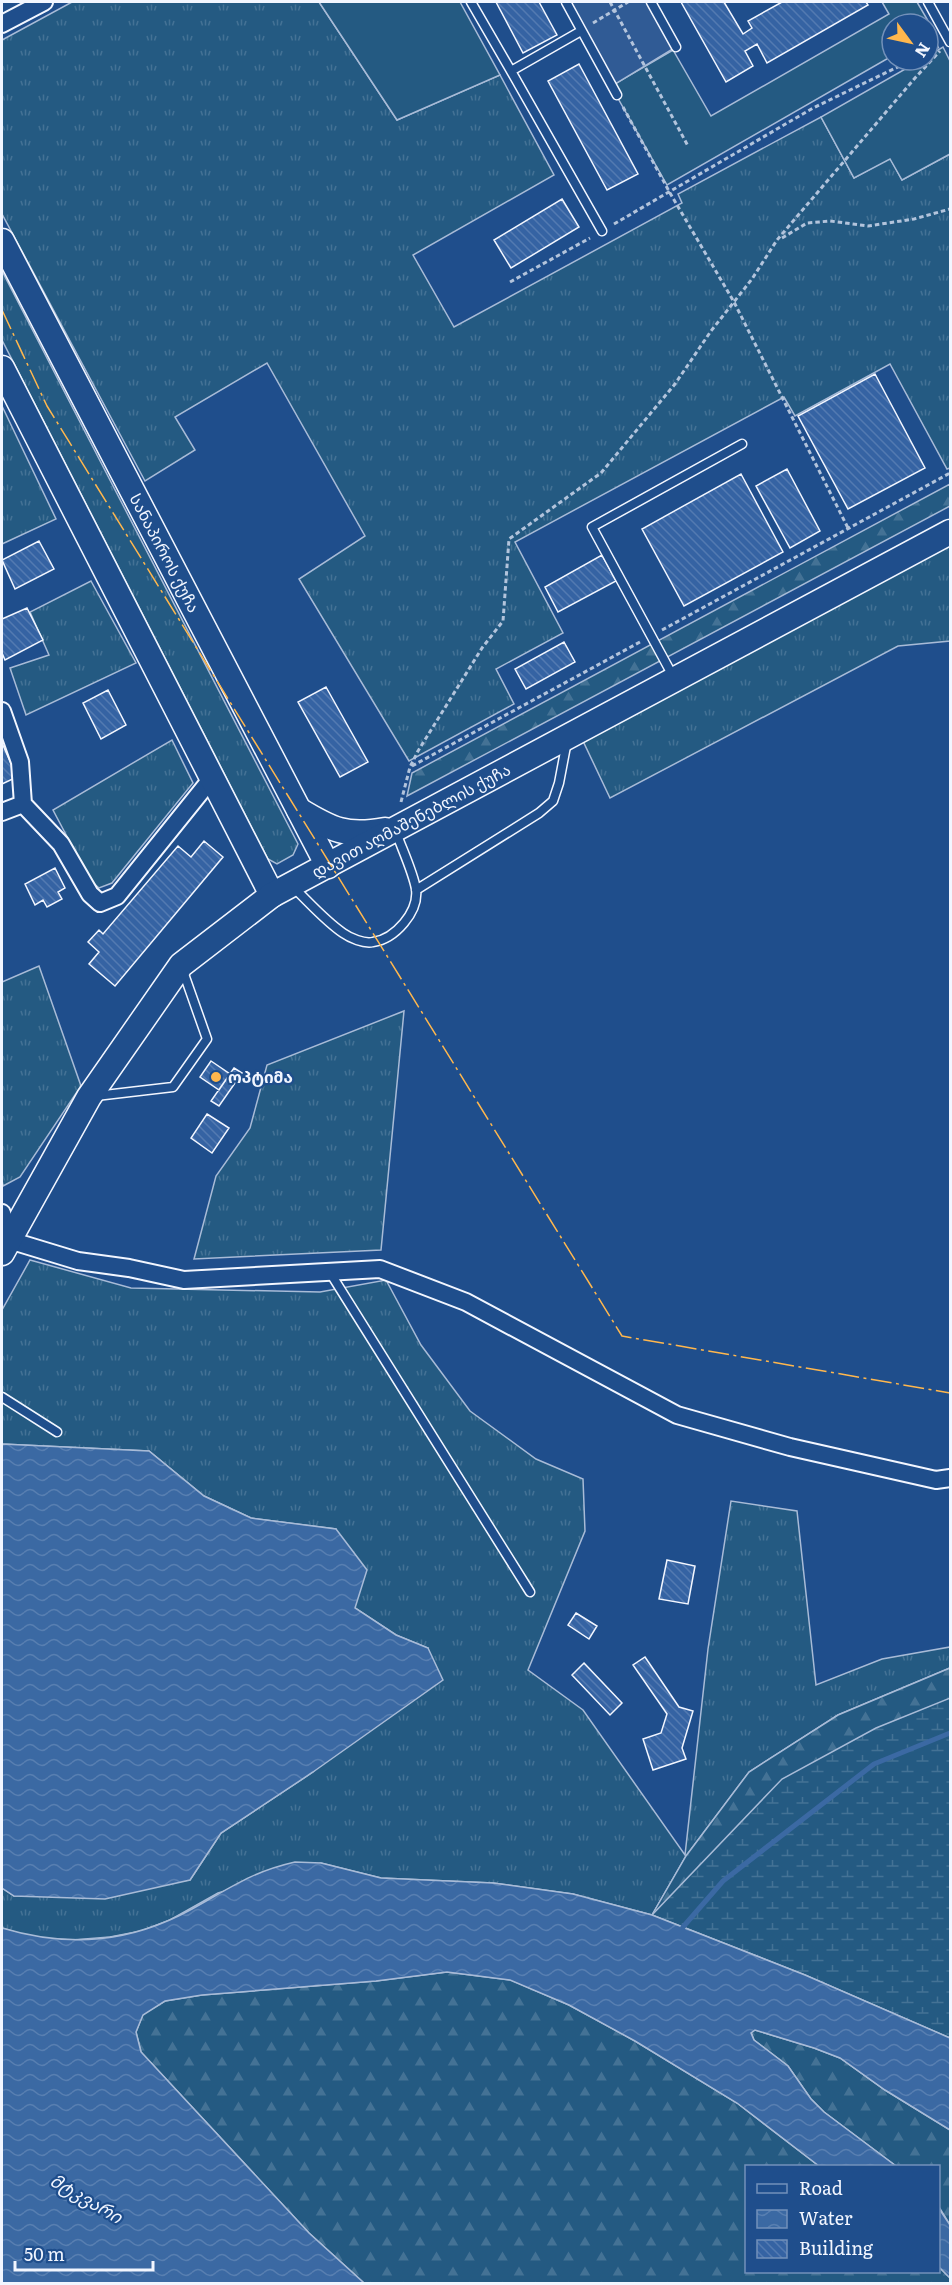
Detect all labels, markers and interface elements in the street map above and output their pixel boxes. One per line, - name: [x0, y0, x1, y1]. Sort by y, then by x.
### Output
- north arrow: [880, 12, 940, 72]
- text: N: [910, 39, 937, 63]
- street label: სანაპიროს ქუჩა: [125, 489, 207, 616]
- street label: დავით აღმაშენებლის ქუჩა: [307, 757, 514, 883]
- place label: ოპტიმა: [228, 1064, 293, 1088]
- marker: ოპტიმა: [209, 1070, 223, 1084]
- legend: [745, 2165, 940, 2273]
- water label: მტკვარი: [46, 2166, 128, 2230]
- text: Road: [799, 2174, 843, 2201]
- text: Water: [799, 2204, 853, 2231]
- scale bar: [15, 2234, 153, 2272]
- text: Building: [799, 2234, 874, 2261]
- text: 50 m: [24, 2240, 65, 2267]

